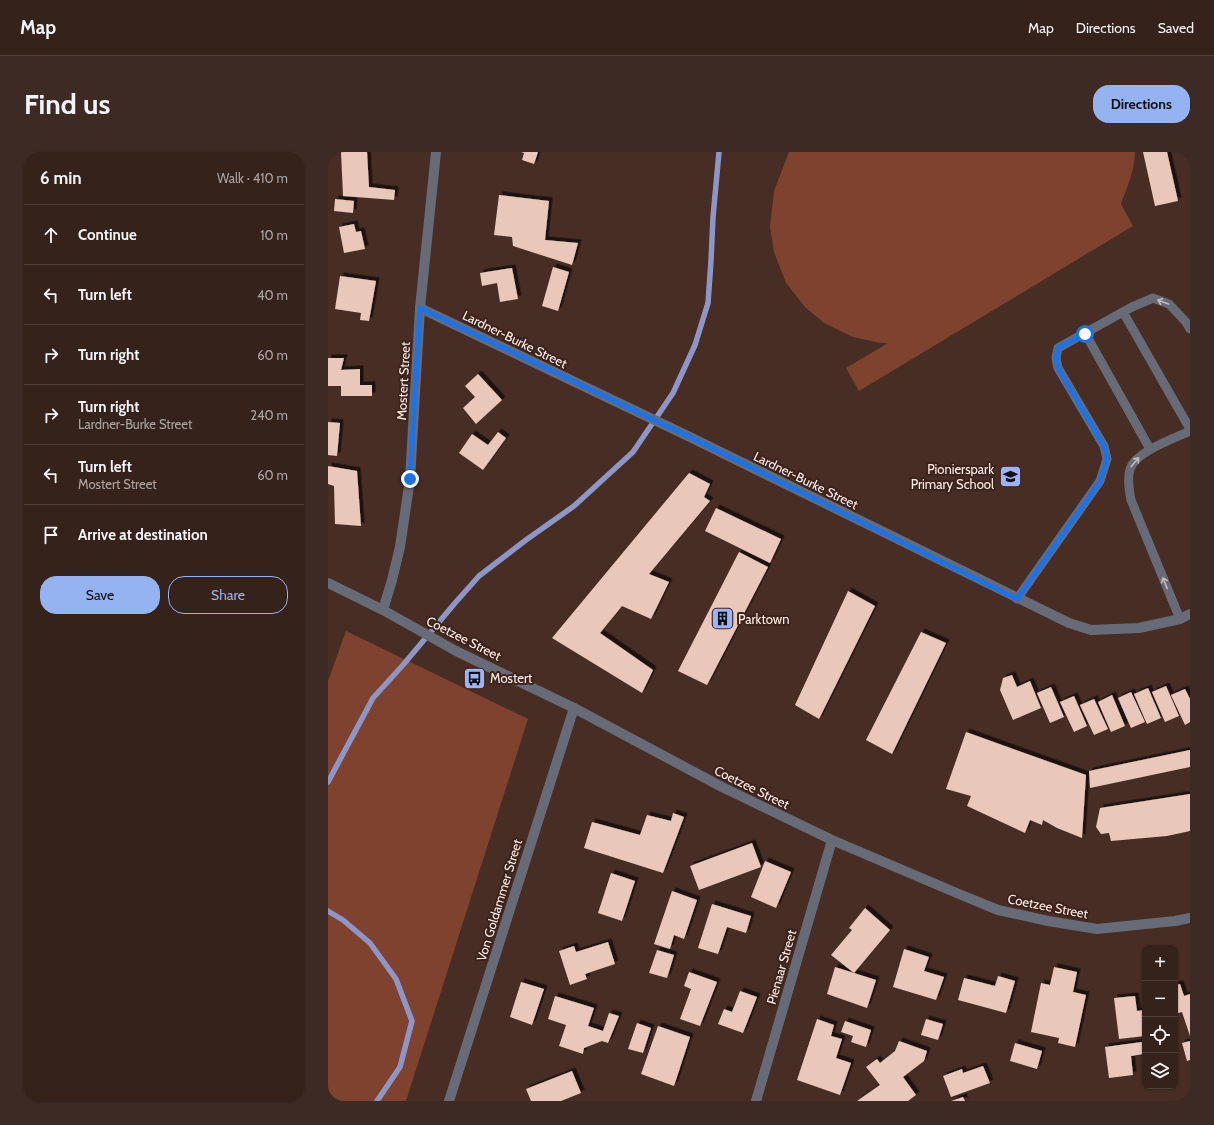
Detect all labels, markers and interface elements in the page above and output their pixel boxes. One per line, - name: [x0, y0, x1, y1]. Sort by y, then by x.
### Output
- text: Map: [20, 16, 56, 39]
- text: Map: [1028, 19, 1054, 37]
- text: Directions: [1076, 19, 1136, 37]
- text: Saved: [1158, 19, 1194, 37]
- button: Directions: [1093, 85, 1190, 123]
- text: Find us: [24, 87, 110, 121]
- text: 6 min: [40, 168, 82, 188]
- text: Walk · 410 m: [217, 170, 288, 186]
- icon: ahead: [40, 224, 62, 246]
- text: Continue: [78, 226, 137, 244]
- text: 10 m: [260, 227, 288, 243]
- icon: left: [40, 284, 62, 306]
- text: Turn left: [78, 286, 132, 304]
- text: 40 m: [257, 287, 288, 303]
- one-way arrow: [1157, 298, 1170, 305]
- street label: Lardner-Burke Street: [460, 307, 570, 372]
- route start: [1076, 325, 1094, 343]
- street label: Mostert Street: [393, 341, 413, 421]
- icon: right: [40, 344, 62, 366]
- text: Turn right: [78, 346, 139, 364]
- text: 60 m: [257, 347, 288, 363]
- text: Turn right: [78, 398, 139, 416]
- icon: right: [40, 404, 62, 426]
- text: 240 m: [250, 407, 288, 423]
- text: Lardner-Burke Street: [78, 416, 192, 432]
- street label: Lardner-Burke Street: [751, 448, 861, 513]
- one-way arrow: [1130, 457, 1139, 467]
- text: Turn left: [78, 458, 132, 476]
- place label: Pionierspark Primary School: [911, 461, 994, 492]
- school or university icon: Pionierspark Primary School: [997, 463, 1023, 489]
- icon: left: [40, 464, 62, 486]
- text: 60 m: [257, 467, 288, 483]
- route end: [401, 470, 419, 488]
- text: Mostert Street: [78, 476, 157, 492]
- icon: arrive: [40, 524, 62, 546]
- text: Arrive at destination: [78, 526, 208, 544]
- button: Save: [40, 576, 160, 614]
- button: Share: [168, 576, 288, 614]
- one-way arrow: [1161, 577, 1168, 589]
- building icon: Parktown: [710, 606, 736, 632]
- place label: Parktown: [738, 611, 790, 627]
- street label: Coetzee Street: [424, 612, 505, 664]
- bus stop icon: Mostert: [461, 665, 487, 691]
- place label: Mostert: [490, 670, 533, 686]
- street label: Coetzee Street: [712, 762, 793, 812]
- street label: Von Goldammer Street: [473, 837, 525, 963]
- street label: Coetzee Street: [1006, 890, 1090, 922]
- street label: Pienaar Street: [763, 927, 799, 1006]
- map controls: [1142, 945, 1178, 1089]
- button: +: [1142, 945, 1178, 981]
- button: −: [1142, 981, 1178, 1017]
- button: locate: [1142, 1017, 1178, 1053]
- button: layers: [1142, 1053, 1178, 1089]

